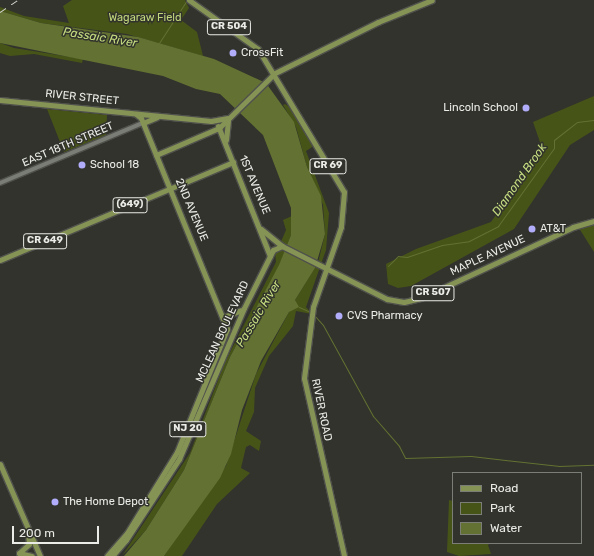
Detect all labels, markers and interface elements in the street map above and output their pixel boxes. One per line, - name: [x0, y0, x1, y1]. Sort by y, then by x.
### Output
- park label: Wagaraw Field: [108, 11, 182, 25]
- road number: CR 504: [206, 19, 252, 35]
- water label: Passaic River: [62, 25, 138, 51]
- place label: CrossFit: [241, 46, 283, 60]
- marker: CrossFit: [228, 48, 238, 58]
- street label: RIVER STREET: [45, 88, 119, 108]
- place label: Lincoln School: [443, 101, 518, 115]
- marker: Lincoln School: [521, 103, 531, 113]
- street label: EAST 18TH STREET: [20, 120, 116, 170]
- water label: Diamond Brook: [490, 141, 550, 219]
- street label: 1ST AVENUE: [236, 153, 272, 217]
- place label: School 18: [90, 158, 139, 172]
- road number: CR 69: [309, 158, 347, 174]
- marker: School 18: [77, 160, 87, 170]
- street label: 2ND AVENUE: [172, 177, 210, 243]
- road number: (649): [112, 197, 148, 213]
- place label: AT&T: [540, 222, 566, 236]
- marker: AT&T: [527, 224, 537, 234]
- road number: CR 649: [23, 233, 67, 249]
- street label: MAPLE AVENUE: [448, 233, 528, 279]
- water label: Passaic River: [234, 278, 284, 350]
- street label: MCLEAN BOULEVARD: [194, 279, 252, 385]
- road number: CR 507: [411, 285, 455, 301]
- place label: CVS Pharmacy: [347, 309, 422, 323]
- marker: CVS Pharmacy: [334, 311, 344, 321]
- street label: RIVER ROAD: [308, 378, 334, 442]
- road number: NJ 20: [169, 421, 207, 437]
- legend: [452, 472, 582, 544]
- text: Road: [490, 481, 518, 495]
- place label: The Home Depot: [63, 495, 148, 509]
- marker: The Home Depot: [50, 497, 60, 507]
- text: Park: [490, 501, 515, 515]
- scale bar: [14, 518, 101, 544]
- text: Water: [490, 521, 522, 535]
- text: 200 m: [19, 526, 55, 540]

